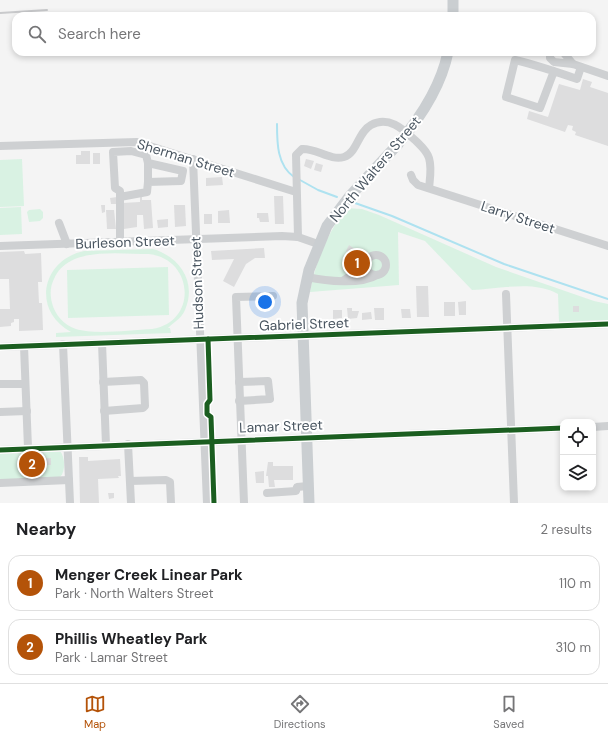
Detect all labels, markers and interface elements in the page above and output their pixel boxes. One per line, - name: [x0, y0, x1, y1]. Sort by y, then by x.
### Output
- search box: [12, 12, 596, 56]
- icon: search: [26, 23, 48, 45]
- text: Search here: [58, 24, 141, 44]
- street label: North Walters Street: [325, 112, 425, 226]
- street label: Sherman Street: [135, 135, 237, 181]
- street label: Larry Street: [479, 197, 557, 237]
- street label: Burleson Street: [75, 231, 175, 253]
- street label: Hudson Street: [186, 236, 208, 330]
- pin: 1: [344, 248, 370, 278]
- your location: [255, 292, 275, 312]
- street label: Gabriel Street: [259, 313, 349, 335]
- street label: Lamar Street: [239, 416, 323, 436]
- map controls: [560, 419, 596, 491]
- button: locate: [560, 419, 596, 455]
- pin: 2: [19, 449, 45, 479]
- button: layers: [560, 455, 596, 491]
- text: Nearby: [16, 518, 76, 540]
- text: 2 results: [541, 521, 592, 538]
- text: Menger Creek Linear Park: [55, 565, 243, 585]
- text: 1: [28, 575, 32, 592]
- text: 110 m: [559, 575, 591, 592]
- text: Park · North Walters Street: [55, 585, 214, 602]
- text: Phillis Wheatley Park: [55, 629, 208, 649]
- text: 2: [26, 639, 34, 656]
- text: 310 m: [556, 639, 591, 656]
- text: Park · Lamar Street: [55, 649, 168, 666]
- tab: Map: [84, 693, 106, 731]
- tab: Directions: [274, 693, 326, 731]
- tab: Saved: [493, 693, 524, 731]

